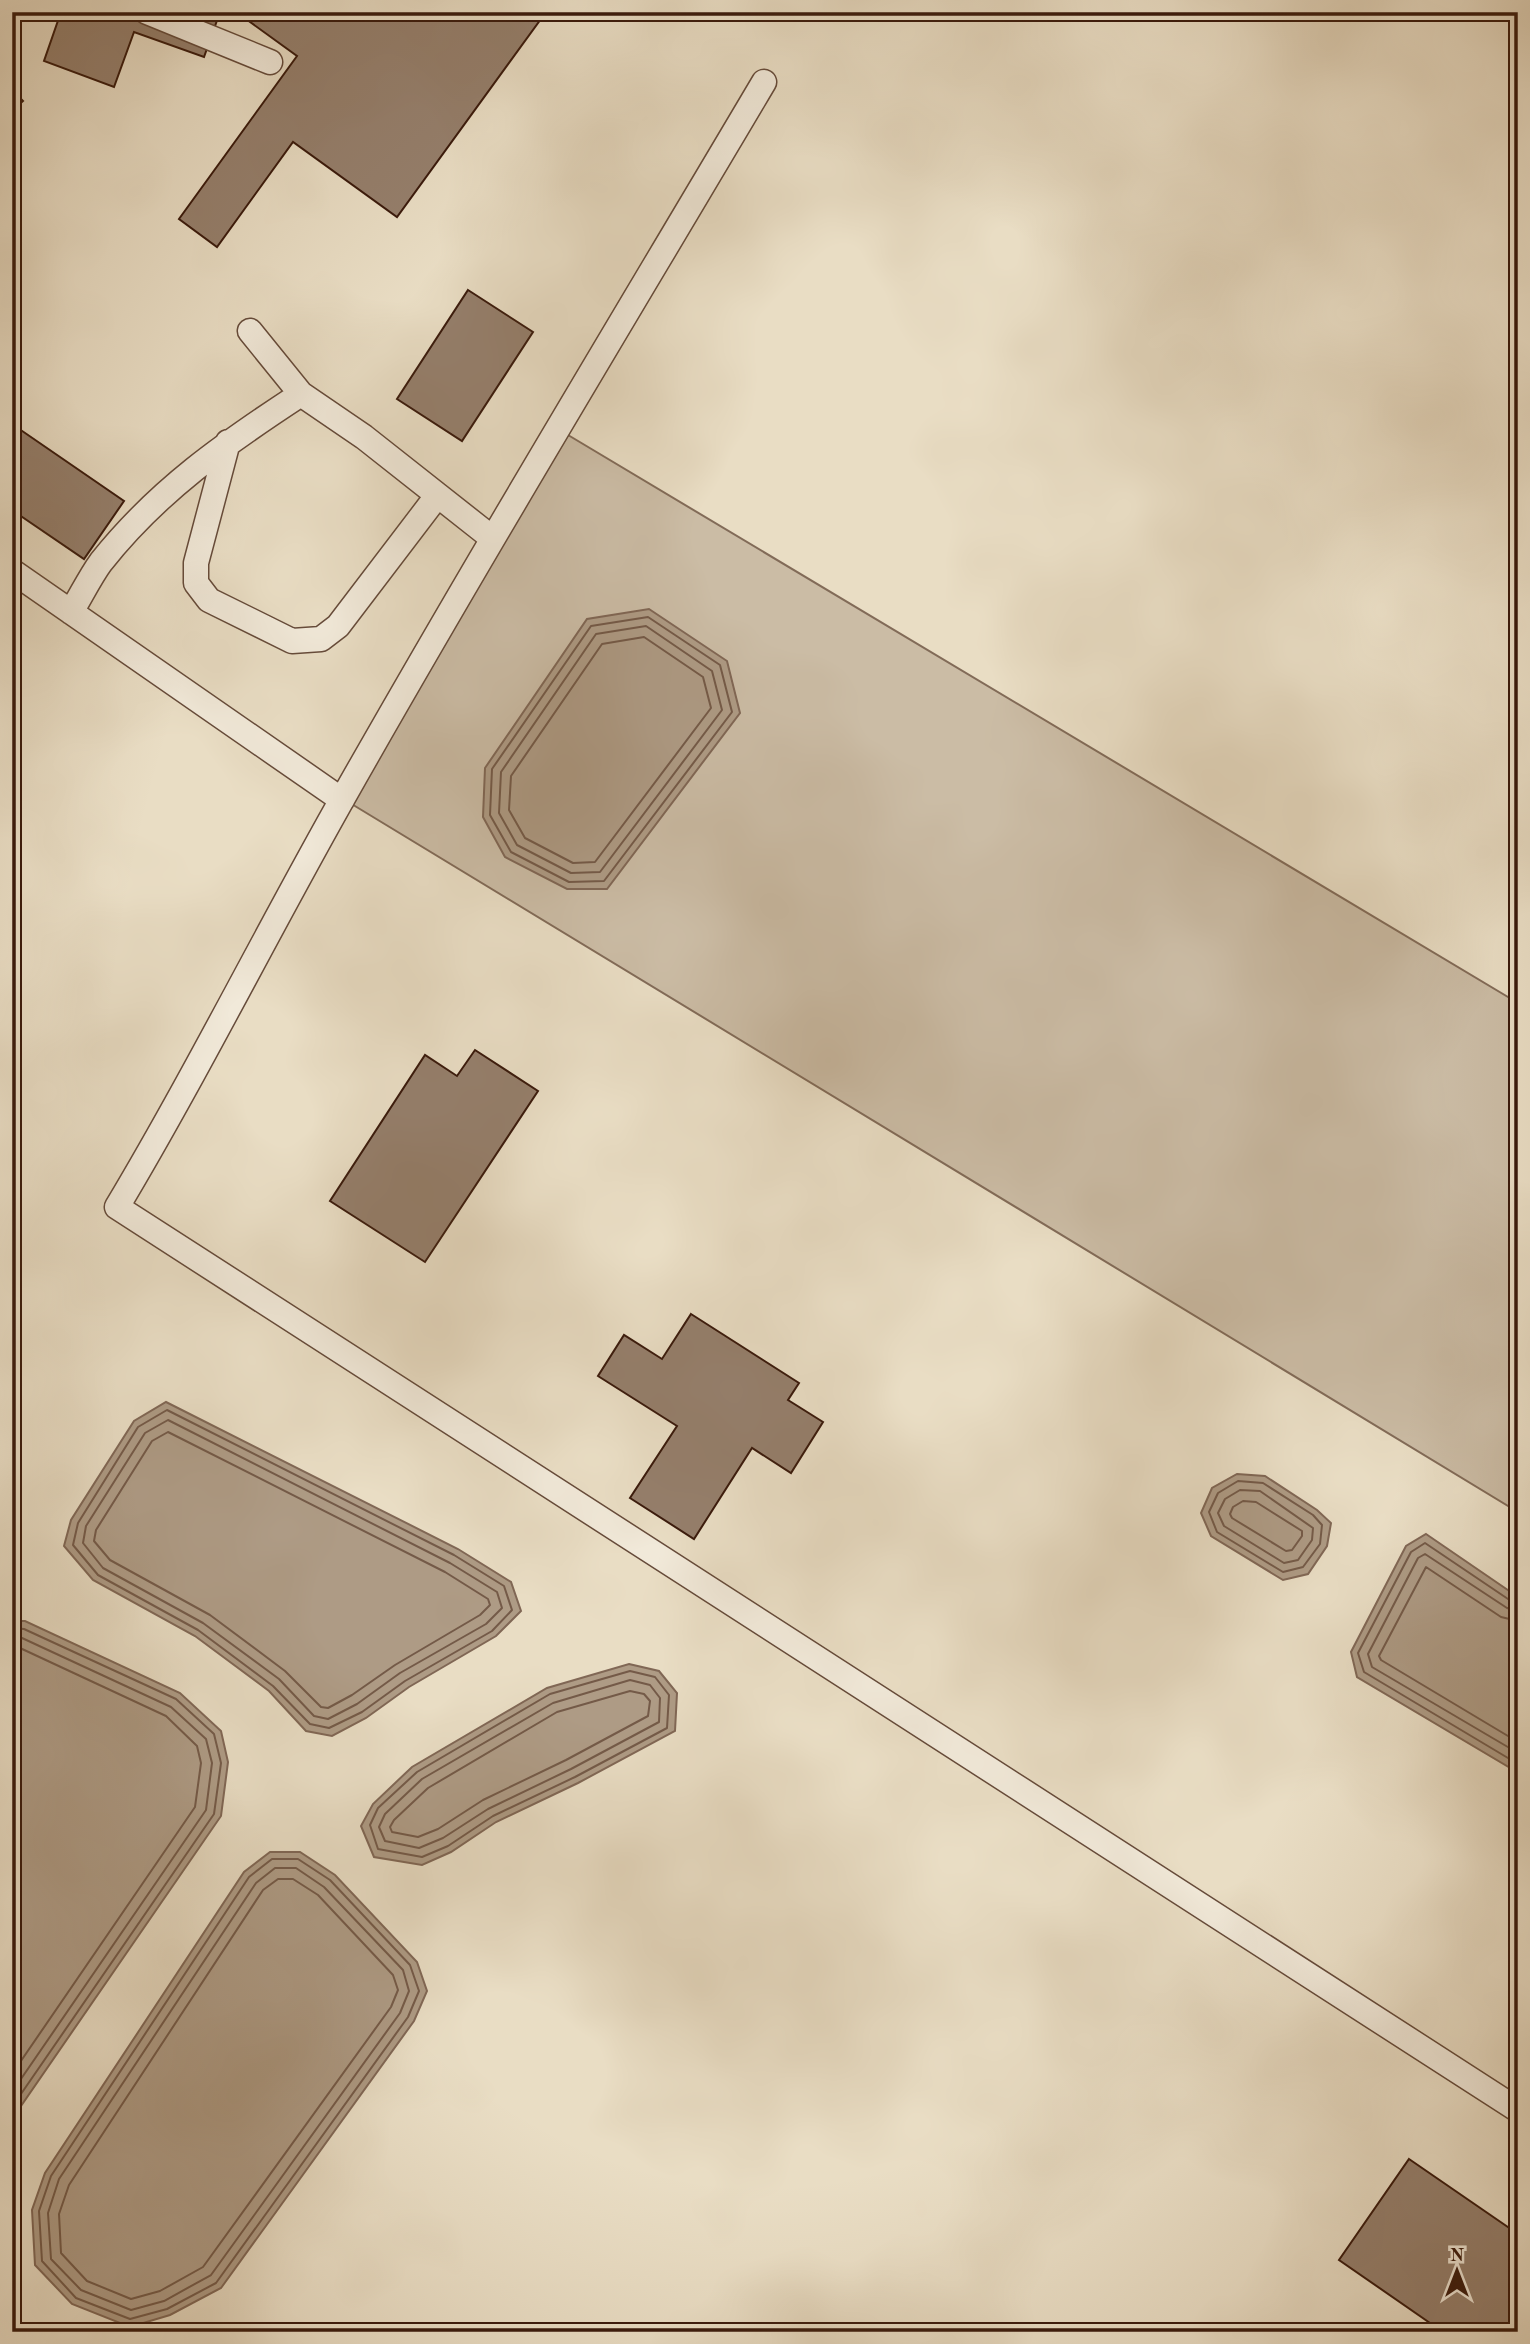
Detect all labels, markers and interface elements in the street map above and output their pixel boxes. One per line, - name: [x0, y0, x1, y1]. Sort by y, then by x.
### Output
- north arrow: [1422, 2236, 1492, 2306]
- text: N: [1450, 2247, 1465, 2266]

